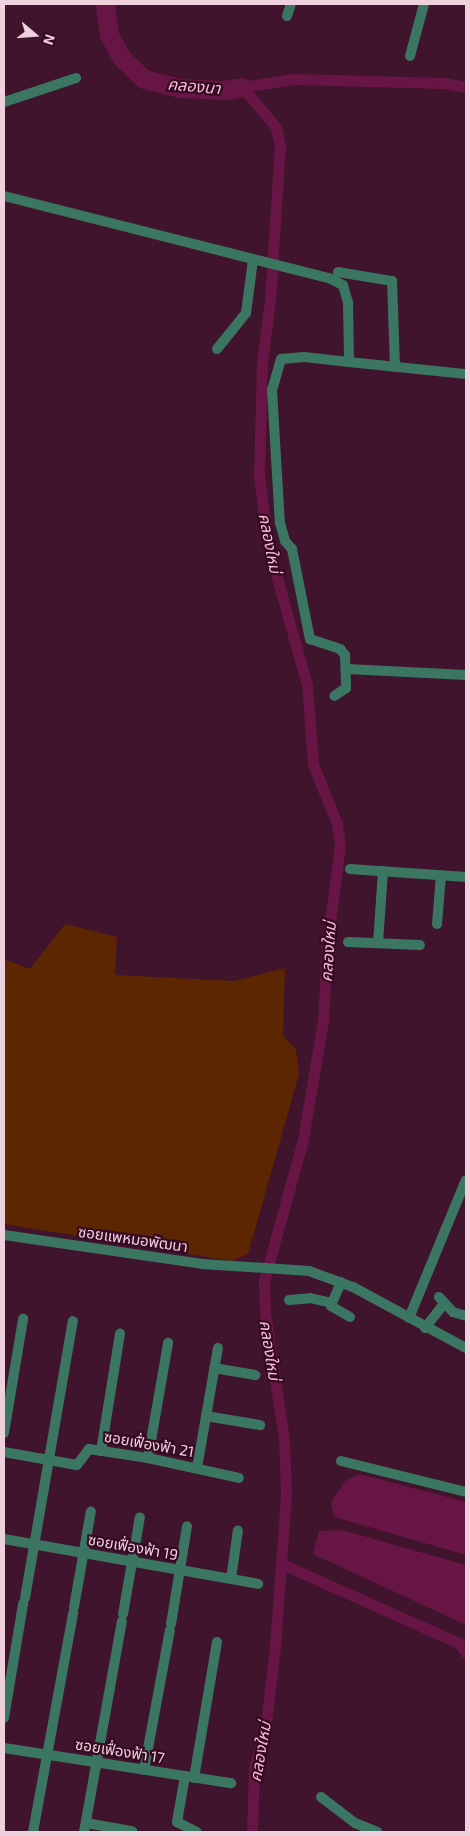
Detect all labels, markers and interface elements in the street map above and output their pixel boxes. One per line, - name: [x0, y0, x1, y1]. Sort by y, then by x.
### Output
- north arrow: [10, 10, 60, 60]
- text: N: [40, 32, 59, 47]
- water label: คลองนา: [167, 74, 221, 98]
- water label: คลองใหม่: [255, 511, 285, 575]
- water label: คลองใหม่: [316, 921, 340, 983]
- street label: ซอยแพหมอพัฒนา: [77, 1222, 189, 1256]
- water label: คลองใหม่: [256, 1319, 284, 1381]
- street label: ซอยเฟื่องฟ้า 21: [103, 1427, 195, 1461]
- street label: ซอยเฟื่องฟ้า 19: [87, 1530, 179, 1564]
- water label: คลองใหม่: [245, 1721, 275, 1783]
- street label: ซอยเฟื่องฟ้า 17: [74, 1735, 166, 1767]

